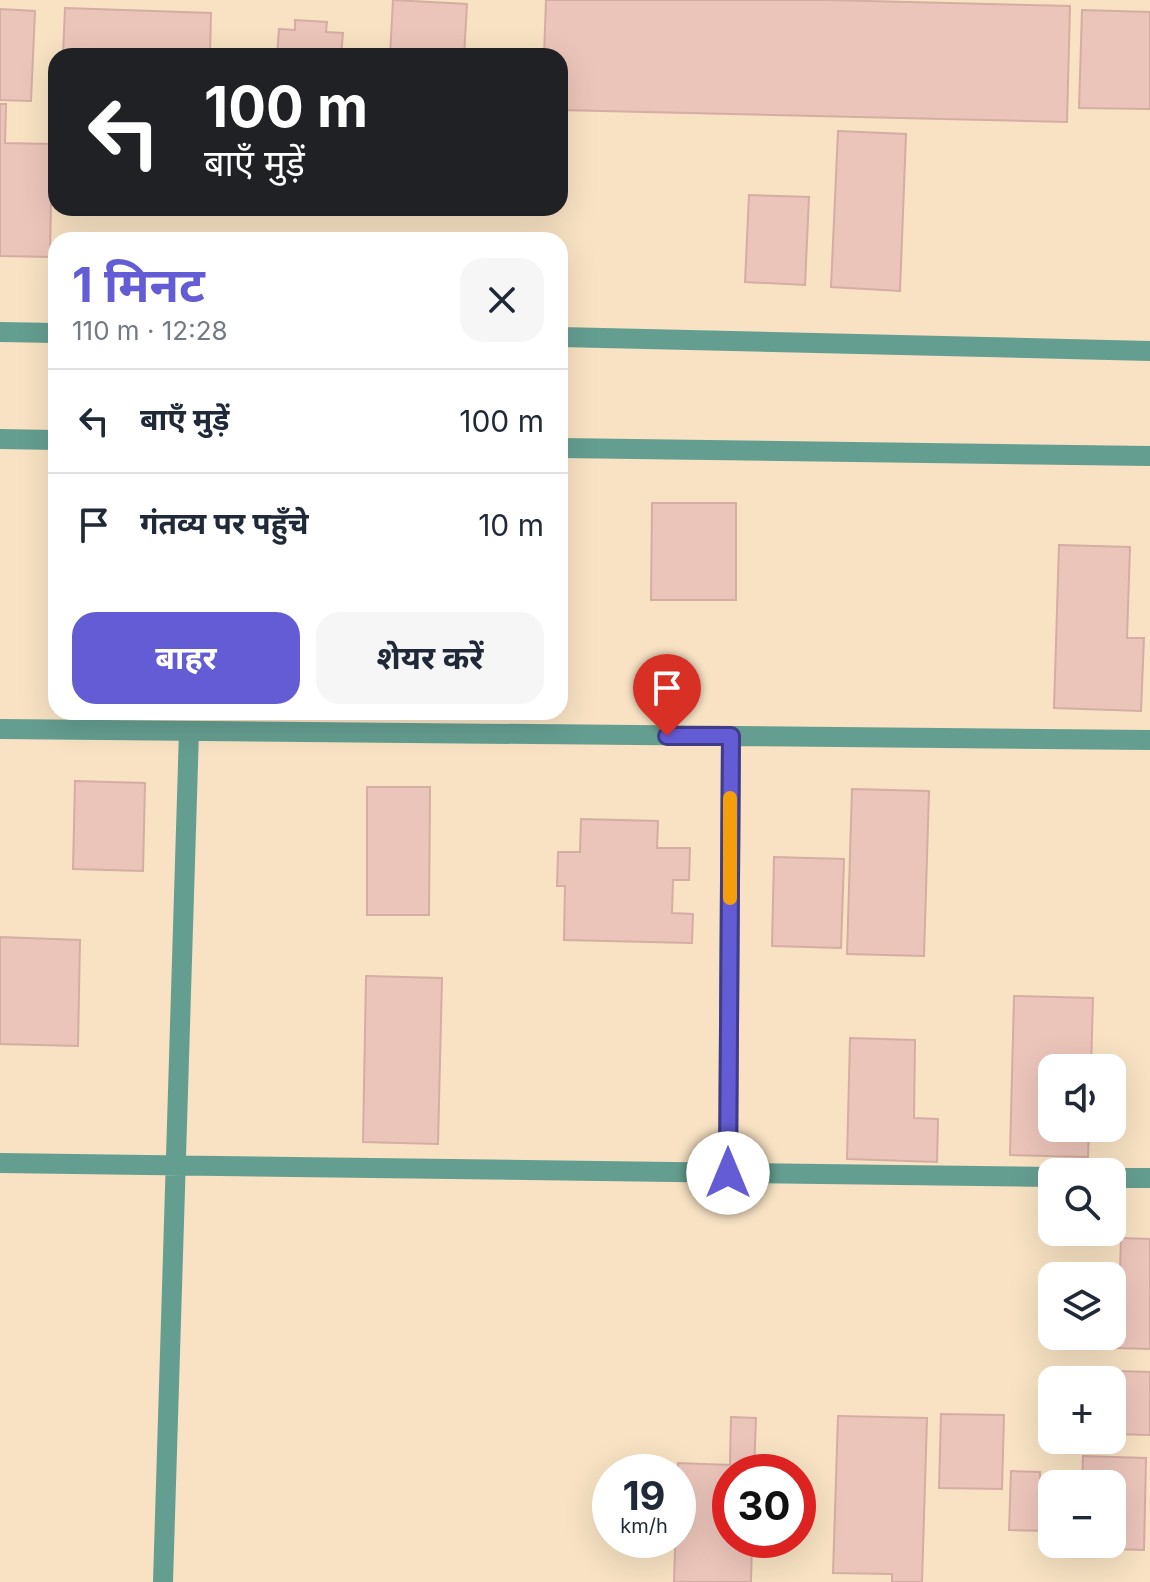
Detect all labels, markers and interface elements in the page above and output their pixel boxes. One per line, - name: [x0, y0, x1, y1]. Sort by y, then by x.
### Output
- text: 100 m: [204, 73, 368, 141]
- icon: left: [72, 80, 176, 184]
- text: बाएँ मुड़ें: [204, 141, 305, 185]
- text: 1 मिनट: [72, 255, 205, 314]
- button: close: [460, 258, 544, 342]
- text: 110 m · 12:28: [72, 315, 228, 346]
- icon: left: [72, 399, 116, 443]
- text: बाएँ मुड़ें: [140, 401, 229, 437]
- text: 100 m: [459, 403, 544, 439]
- icon: arrive: [72, 503, 116, 547]
- text: गंतव्य पर पहुँचे: [140, 505, 308, 541]
- text: 10 m: [478, 507, 544, 543]
- button: बाहर: [72, 612, 300, 704]
- button: शेयर करें: [316, 612, 544, 704]
- pin: [633, 654, 701, 736]
- icon: arrive: [645, 666, 689, 710]
- map controls: [1038, 1054, 1126, 1558]
- button: sound: [1038, 1054, 1126, 1142]
- position arrow: [686, 1131, 770, 1215]
- button: search: [1038, 1158, 1126, 1246]
- button: layers: [1038, 1262, 1126, 1350]
- button: +: [1038, 1366, 1126, 1454]
- speed limit sign: 30: [712, 1454, 816, 1558]
- button: −: [1038, 1470, 1126, 1558]
- text: 19: [622, 1471, 666, 1520]
- text: km/h: [620, 1514, 668, 1538]

